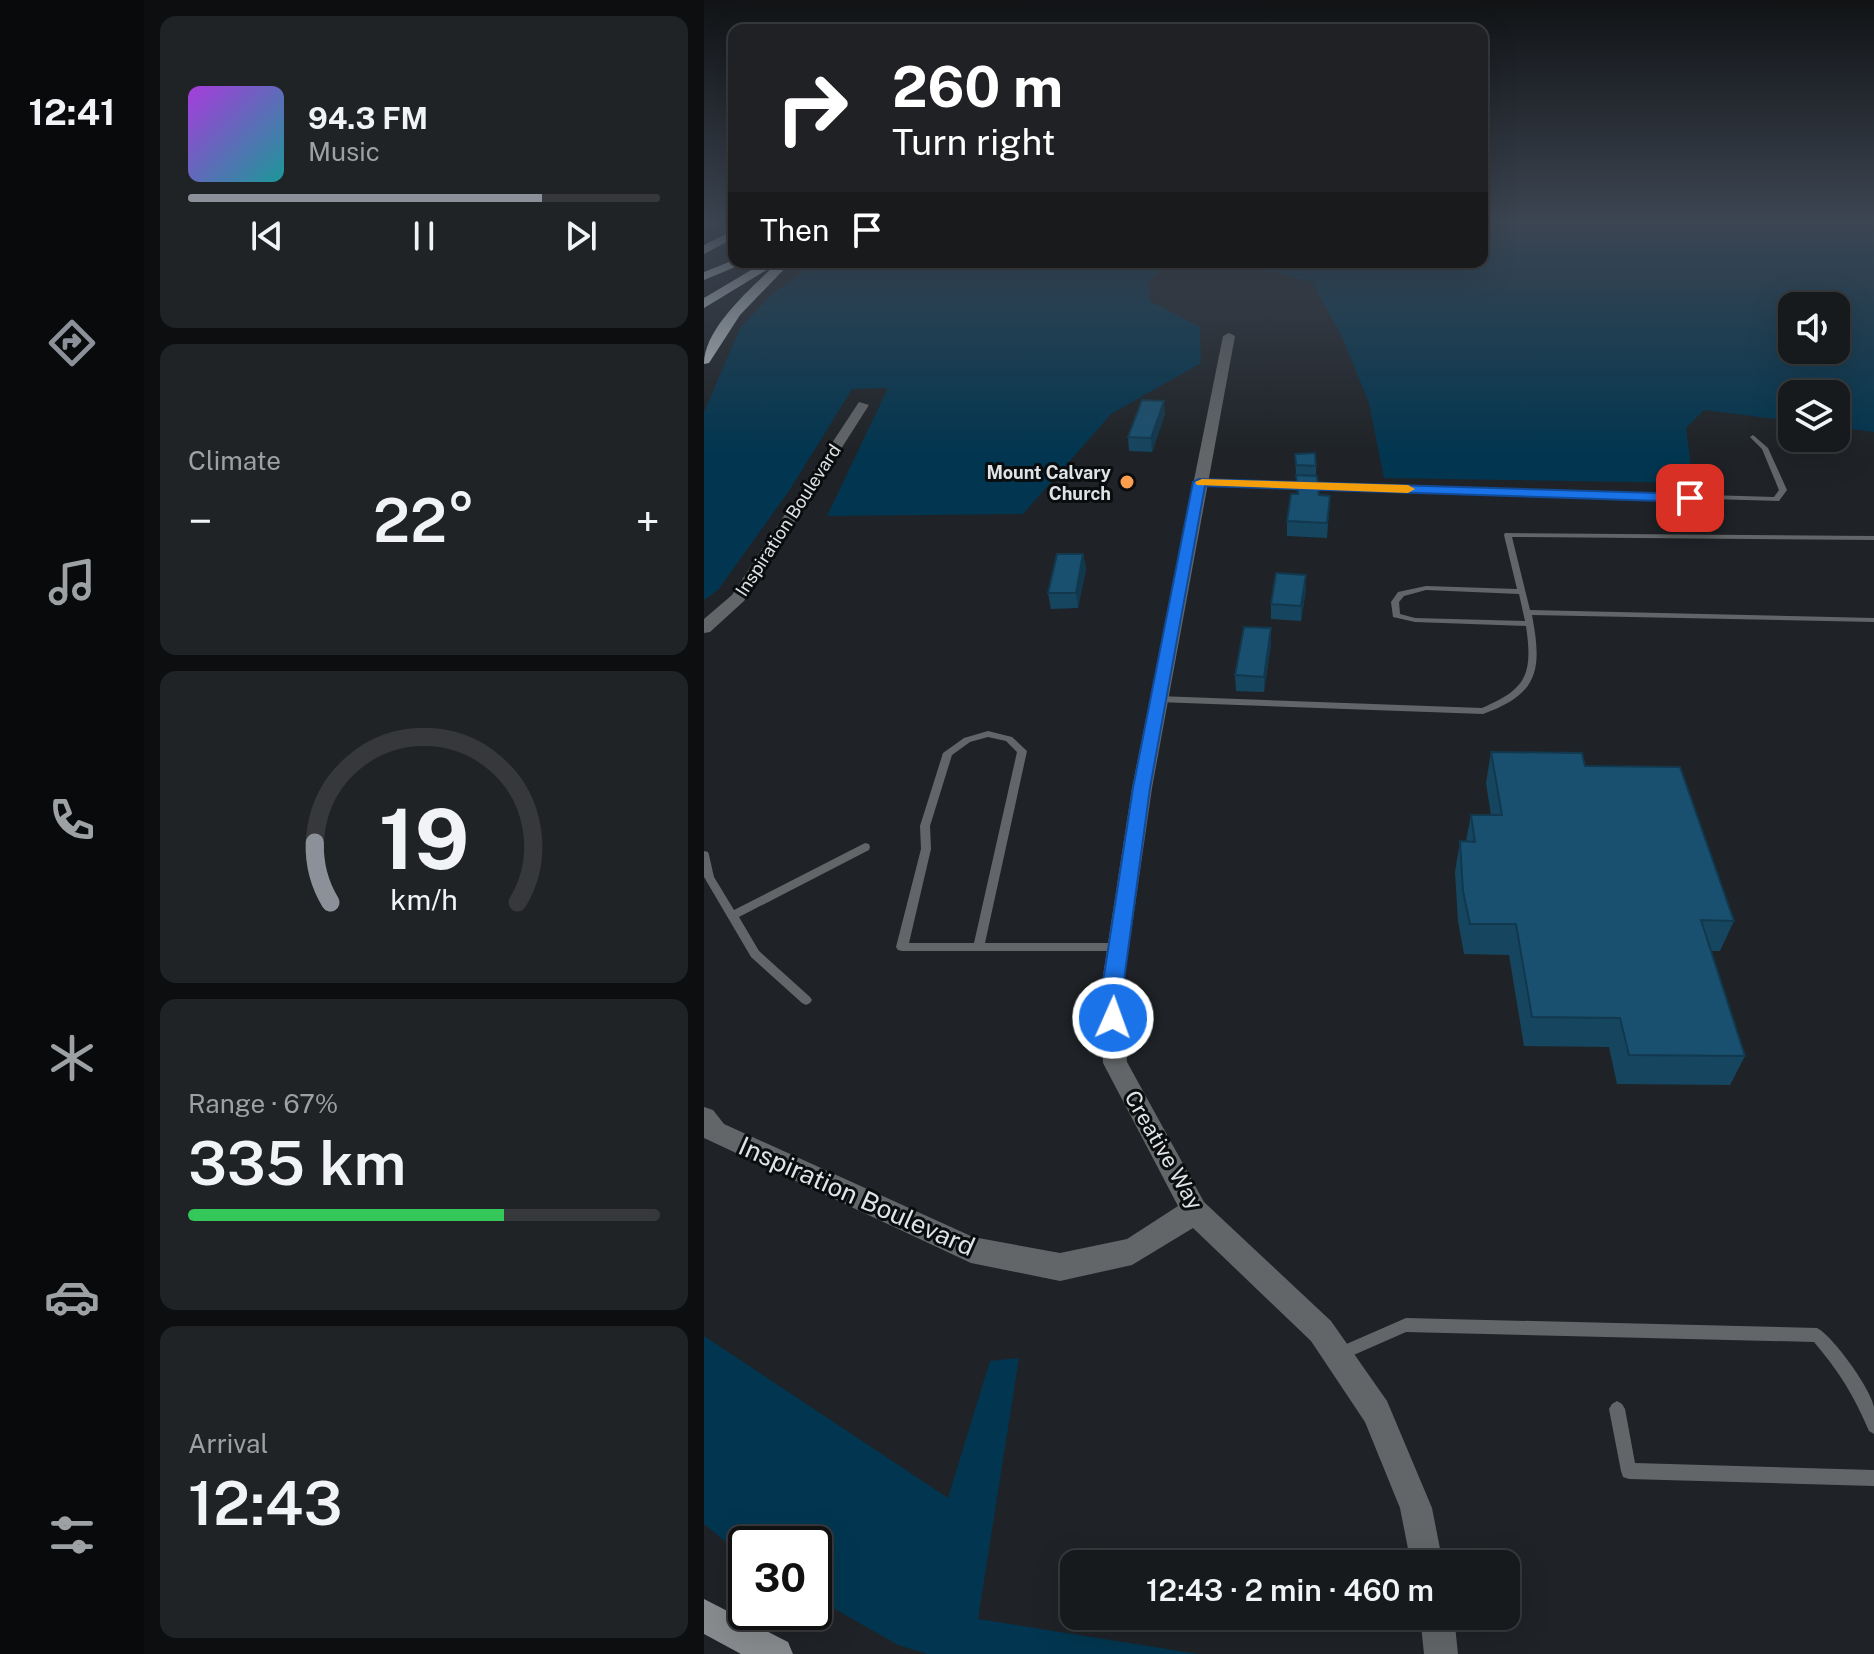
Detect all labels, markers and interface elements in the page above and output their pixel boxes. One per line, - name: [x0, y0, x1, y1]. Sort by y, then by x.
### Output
- text: 260 m: [892, 54, 1063, 120]
- icon: right: [760, 56, 864, 160]
- text: 12:41: [29, 91, 115, 133]
- text: 94.3 FM: [308, 100, 428, 136]
- text: Turn right: [892, 121, 1055, 163]
- text: Music: [308, 136, 380, 167]
- icon: arrive: [845, 208, 889, 252]
- text: Then: [760, 212, 829, 248]
- icon: previous: [245, 214, 289, 258]
- icon: pause: [402, 214, 446, 258]
- icon: next: [559, 214, 603, 258]
- map controls: [1778, 292, 1850, 452]
- button: sound: [1778, 292, 1850, 364]
- icon: directions: [44, 315, 100, 371]
- button: layers: [1778, 380, 1850, 452]
- street label: Inspiration Boulevard: [731, 440, 845, 600]
- text: Climate: [188, 445, 281, 476]
- place label: Mount Calvary Church: [986, 462, 1111, 504]
- pin: [1656, 464, 1724, 532]
- marker: Mount Calvary Church: [1118, 473, 1136, 491]
- icon: arrive: [1668, 476, 1712, 520]
- text: 22°: [373, 485, 475, 556]
- text: −: [188, 495, 212, 547]
- text: +: [636, 495, 660, 547]
- icon: music: [44, 554, 100, 610]
- text: 19: [379, 790, 469, 888]
- icon: phone: [44, 792, 100, 848]
- text: km/h: [390, 883, 458, 916]
- position arrow: [1071, 976, 1155, 1060]
- icon: climate: [44, 1030, 100, 1086]
- street label: Creative Way: [1119, 1086, 1209, 1214]
- text: Range · 67%: [188, 1088, 338, 1119]
- text: 335 km: [188, 1128, 406, 1199]
- street label: Inspiration Boulevard: [734, 1130, 980, 1262]
- icon: car: [44, 1269, 100, 1325]
- text: Arrival: [188, 1428, 268, 1459]
- text: 12:43: [188, 1468, 342, 1539]
- icon: filters: [44, 1507, 100, 1563]
- speed limit sign: 30: [728, 1526, 832, 1630]
- text: 12:43 · 2 min · 460 m: [1146, 1572, 1434, 1608]

